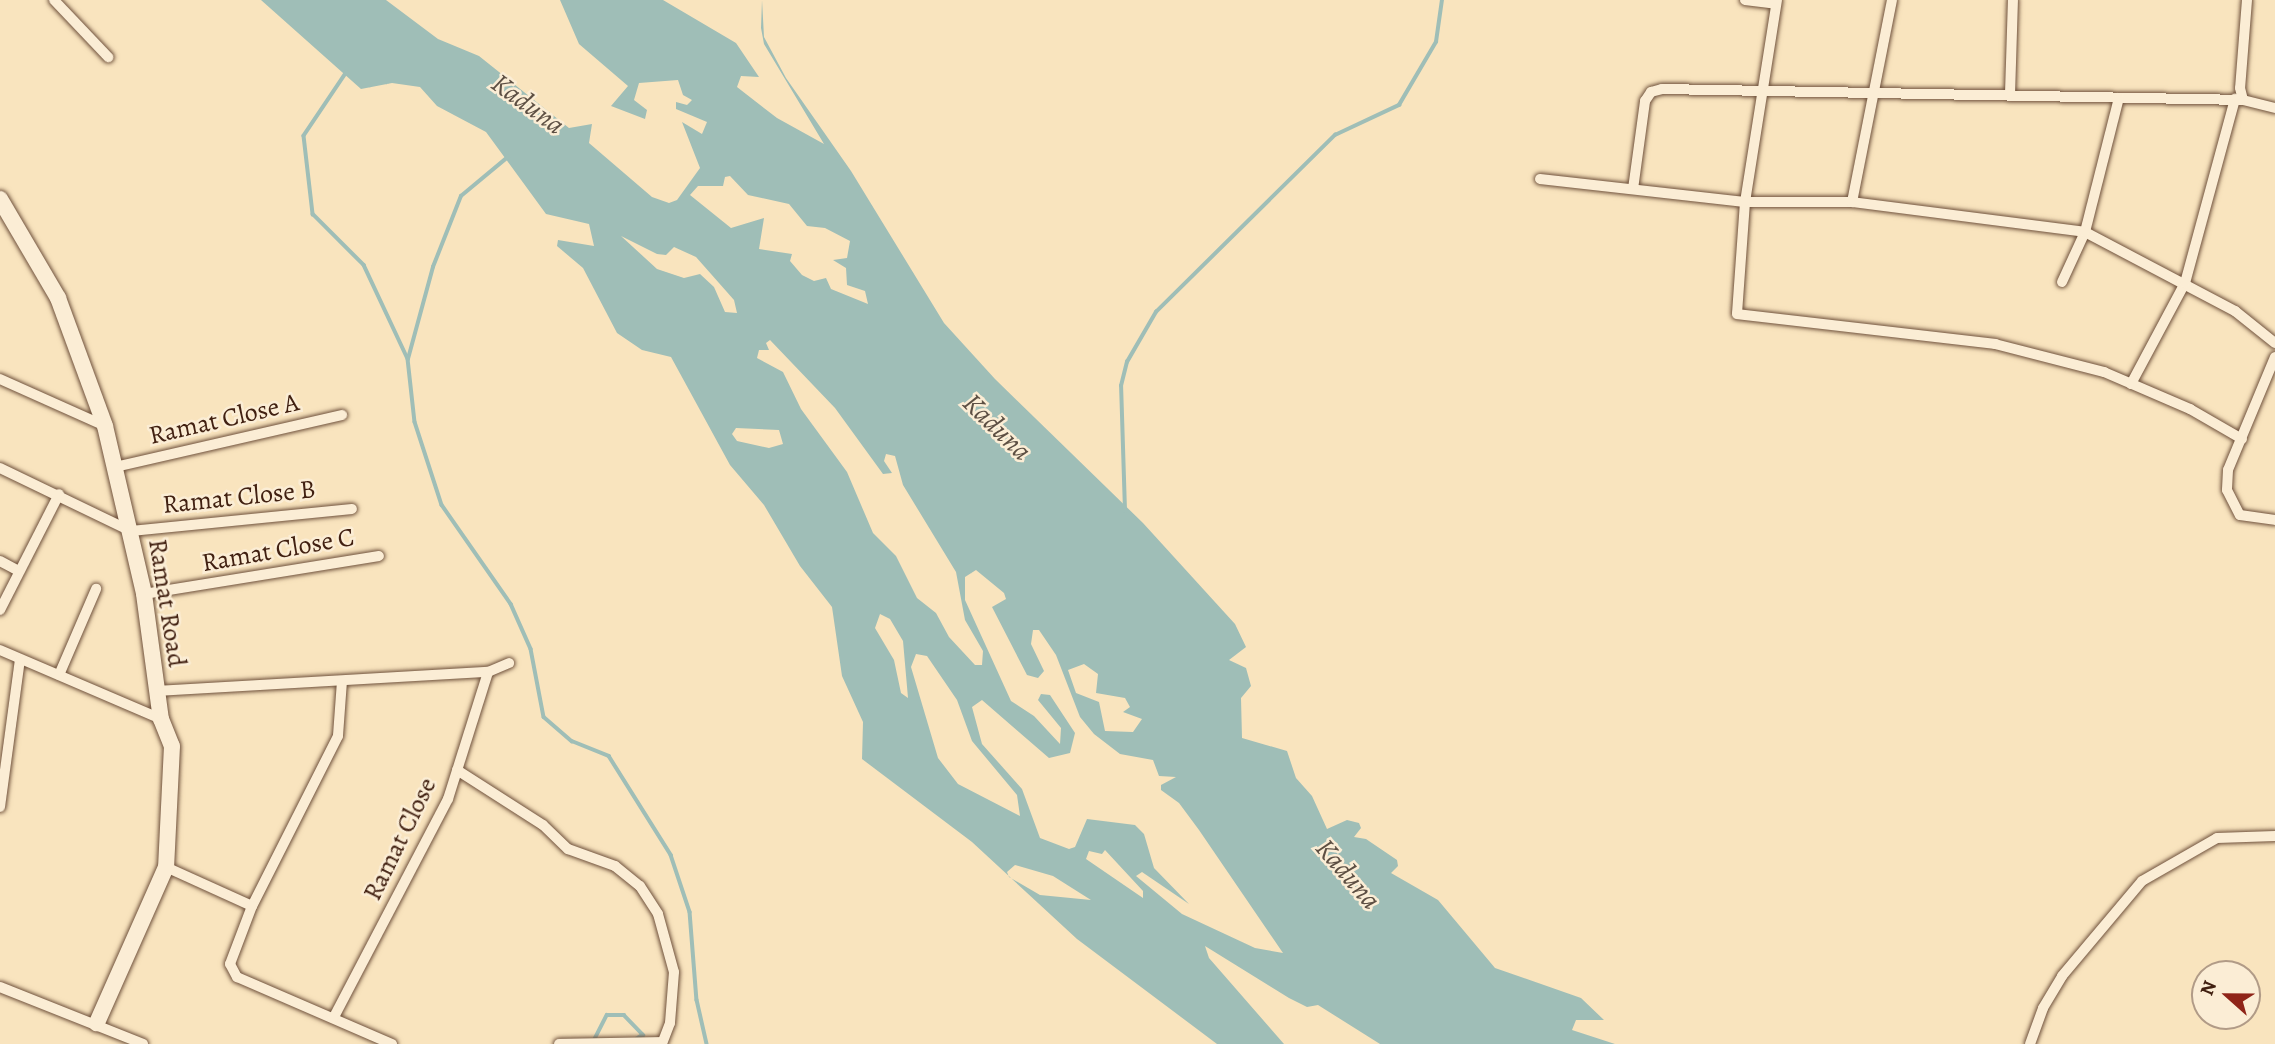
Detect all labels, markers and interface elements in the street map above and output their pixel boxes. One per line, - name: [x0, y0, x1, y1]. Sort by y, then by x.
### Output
- water label: Kaduna: [485, 66, 571, 142]
- water label: Kaduna: [956, 386, 1038, 468]
- street label: Ramat Close A: [146, 387, 302, 451]
- street label: Ramat Close B: [161, 473, 317, 521]
- street label: Ramat Close C: [199, 521, 357, 579]
- street label: Ramat Road: [141, 537, 193, 669]
- street label: Ramat Close: [357, 773, 443, 905]
- water label: Kaduna: [1308, 832, 1388, 916]
- north arrow: [2191, 960, 2261, 1030]
- text: N: [2194, 977, 2223, 999]

